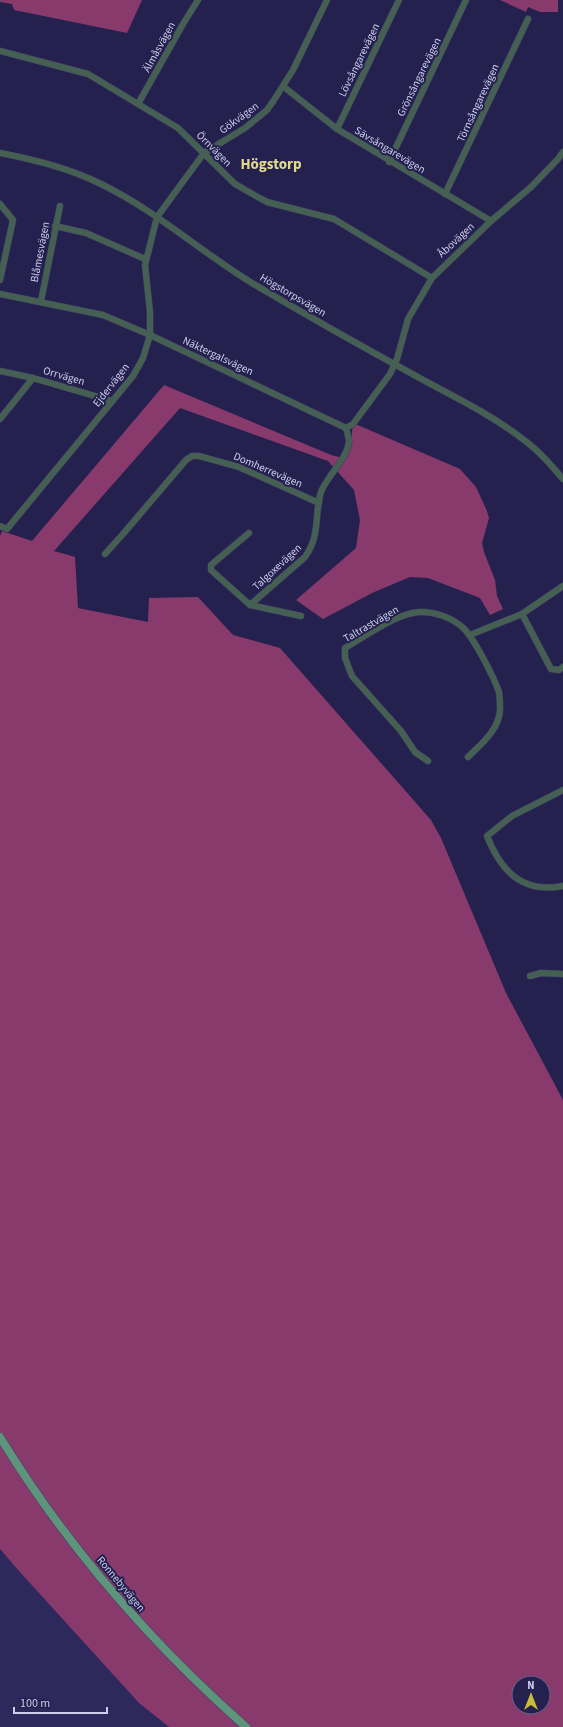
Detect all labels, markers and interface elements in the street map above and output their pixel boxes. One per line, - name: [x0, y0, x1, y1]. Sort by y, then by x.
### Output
- street label: Älmåsvägen: [139, 19, 179, 75]
- street label: Lövsångarevägen: [335, 21, 383, 99]
- street label: Grönsångarevägen: [393, 35, 445, 119]
- street label: Törnsångarevägen: [453, 61, 503, 145]
- street label: Gökvägen: [216, 99, 262, 137]
- street label: Sävsångarevägen: [352, 123, 428, 177]
- street label: Örnvägen: [193, 128, 235, 170]
- district label: Högstorp: [240, 154, 302, 175]
- street label: Åbovägen: [434, 219, 478, 261]
- street label: Blåmesvägen: [27, 220, 53, 284]
- street label: Högstorpsvägen: [257, 270, 329, 320]
- street label: Näktergalsvägen: [180, 333, 256, 379]
- street label: Ejdervägen: [89, 360, 133, 410]
- street label: Orrvägen: [41, 363, 87, 389]
- street label: Domherrevägen: [231, 449, 305, 491]
- street label: Talgoxevägen: [249, 540, 305, 594]
- street label: Taltrastvägen: [341, 602, 401, 646]
- street label: Ronnebyvägen: [93, 1553, 149, 1615]
- north arrow: [511, 1675, 551, 1715]
- text: N: [527, 1678, 535, 1693]
- scale bar: [14, 1689, 107, 1715]
- text: 100 m: [20, 1695, 50, 1712]

